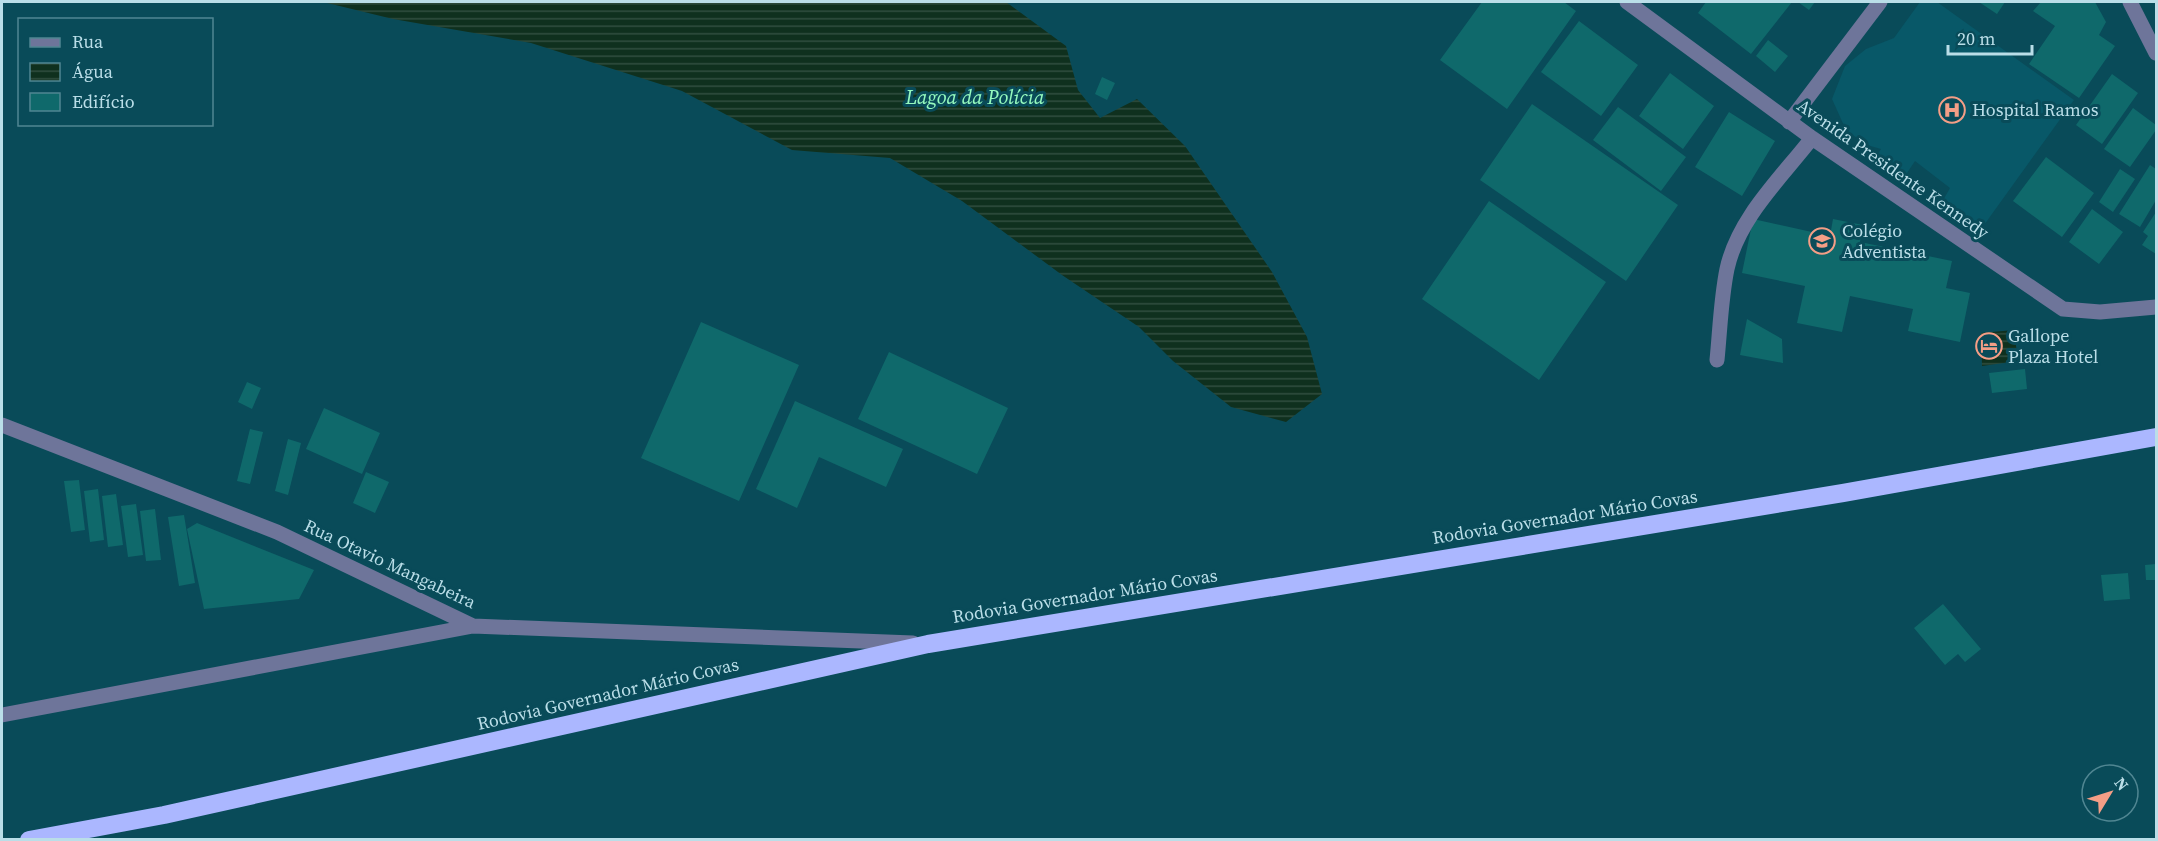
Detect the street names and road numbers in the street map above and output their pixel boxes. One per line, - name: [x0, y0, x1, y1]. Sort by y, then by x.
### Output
- street label: Avenida Presidente Kennedy: [1792, 93, 1995, 245]
- street label: Rodovia Governador Mário Covas: [1431, 483, 1699, 550]
- street label: Rua Otavio Mangabeira: [300, 513, 481, 615]
- street label: Rodovia Governador Mário Covas: [951, 562, 1219, 629]
- street label: Rodovia Governador Mário Covas: [475, 651, 741, 736]

